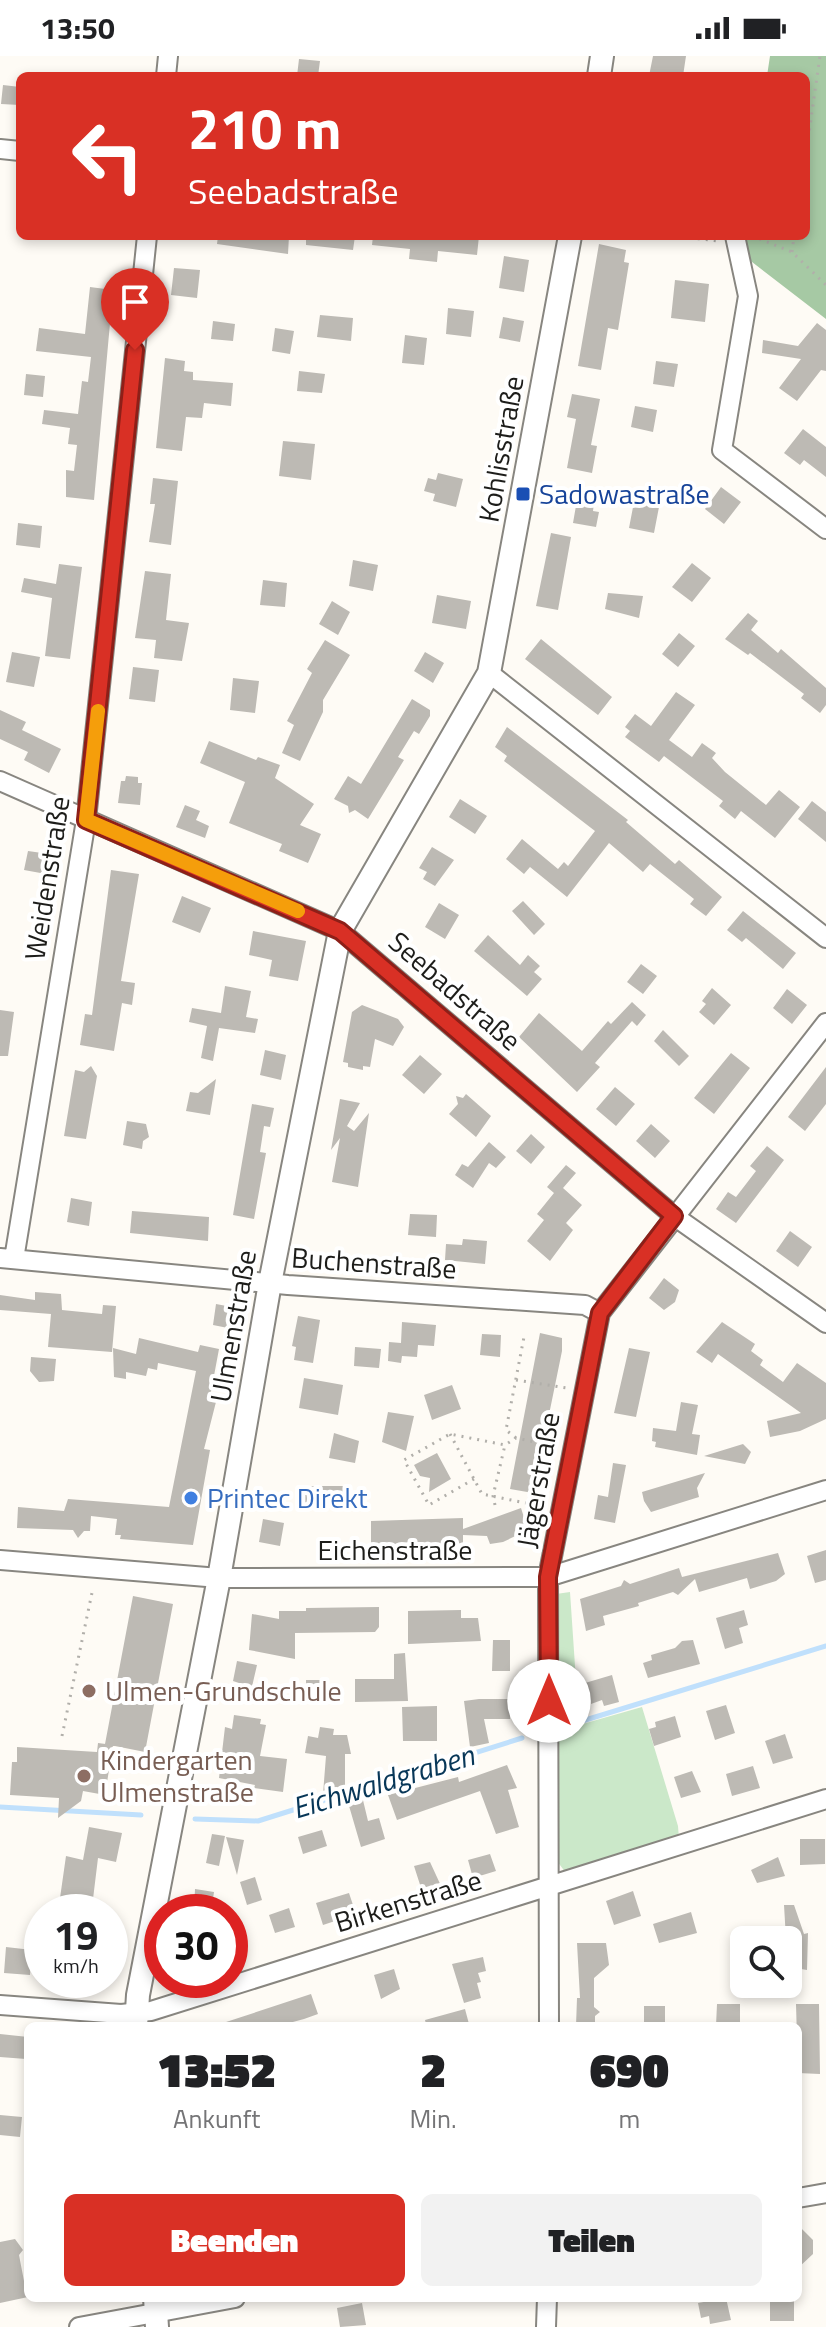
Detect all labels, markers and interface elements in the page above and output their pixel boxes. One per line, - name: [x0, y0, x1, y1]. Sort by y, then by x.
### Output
- text: 13:50: [40, 5, 115, 51]
- text: 210 m: [188, 86, 341, 171]
- icon: left: [56, 104, 160, 208]
- text: Seebadstraße: [188, 163, 399, 218]
- pin: [101, 268, 169, 350]
- icon: arrive: [113, 280, 157, 324]
- street label: Kohlisstraße: [467, 372, 535, 525]
- place label: Sadowastraße: [539, 472, 710, 515]
- marker: Sadowastraße: [514, 485, 532, 503]
- street label: Weidenstraße: [12, 793, 81, 963]
- street label: Seebadstraße: [379, 921, 531, 1061]
- street label: Buchenstraße: [290, 1235, 458, 1290]
- street label: Ulmenstraße: [198, 1246, 267, 1405]
- street label: Jägerstraße: [504, 1409, 571, 1551]
- place label: Printec Direkt: [207, 1476, 368, 1519]
- marker: Printec Direkt: [182, 1489, 200, 1507]
- street label: Eichenstraße: [318, 1528, 472, 1571]
- position arrow: [507, 1659, 591, 1743]
- place label: Ulmen-Grundschule: [105, 1669, 342, 1712]
- marker: Ulmen-Grundschule: [80, 1682, 98, 1700]
- water label: Eichwaldgraben: [286, 1731, 480, 1831]
- place label: Kindergarten Ulmenstraße: [100, 1738, 254, 1813]
- marker: Kindergarten Ulmenstraße: [75, 1767, 93, 1785]
- street label: Birkenstraße: [329, 1858, 487, 1943]
- speed limit sign: 30: [144, 1894, 248, 1998]
- text: 19: [54, 1905, 98, 1966]
- map controls: [730, 1926, 802, 1998]
- button: search: [730, 1926, 802, 1998]
- text: km/h: [53, 1950, 99, 1981]
- text: 13:52: [157, 2033, 276, 2106]
- text: 2: [420, 2033, 446, 2106]
- text: 690: [590, 2033, 669, 2106]
- text: Ankunft: [173, 2099, 260, 2138]
- text: Min.: [410, 2099, 457, 2138]
- text: m: [618, 2099, 640, 2138]
- button: Beenden: [64, 2194, 405, 2286]
- button: Teilen: [421, 2194, 762, 2286]

